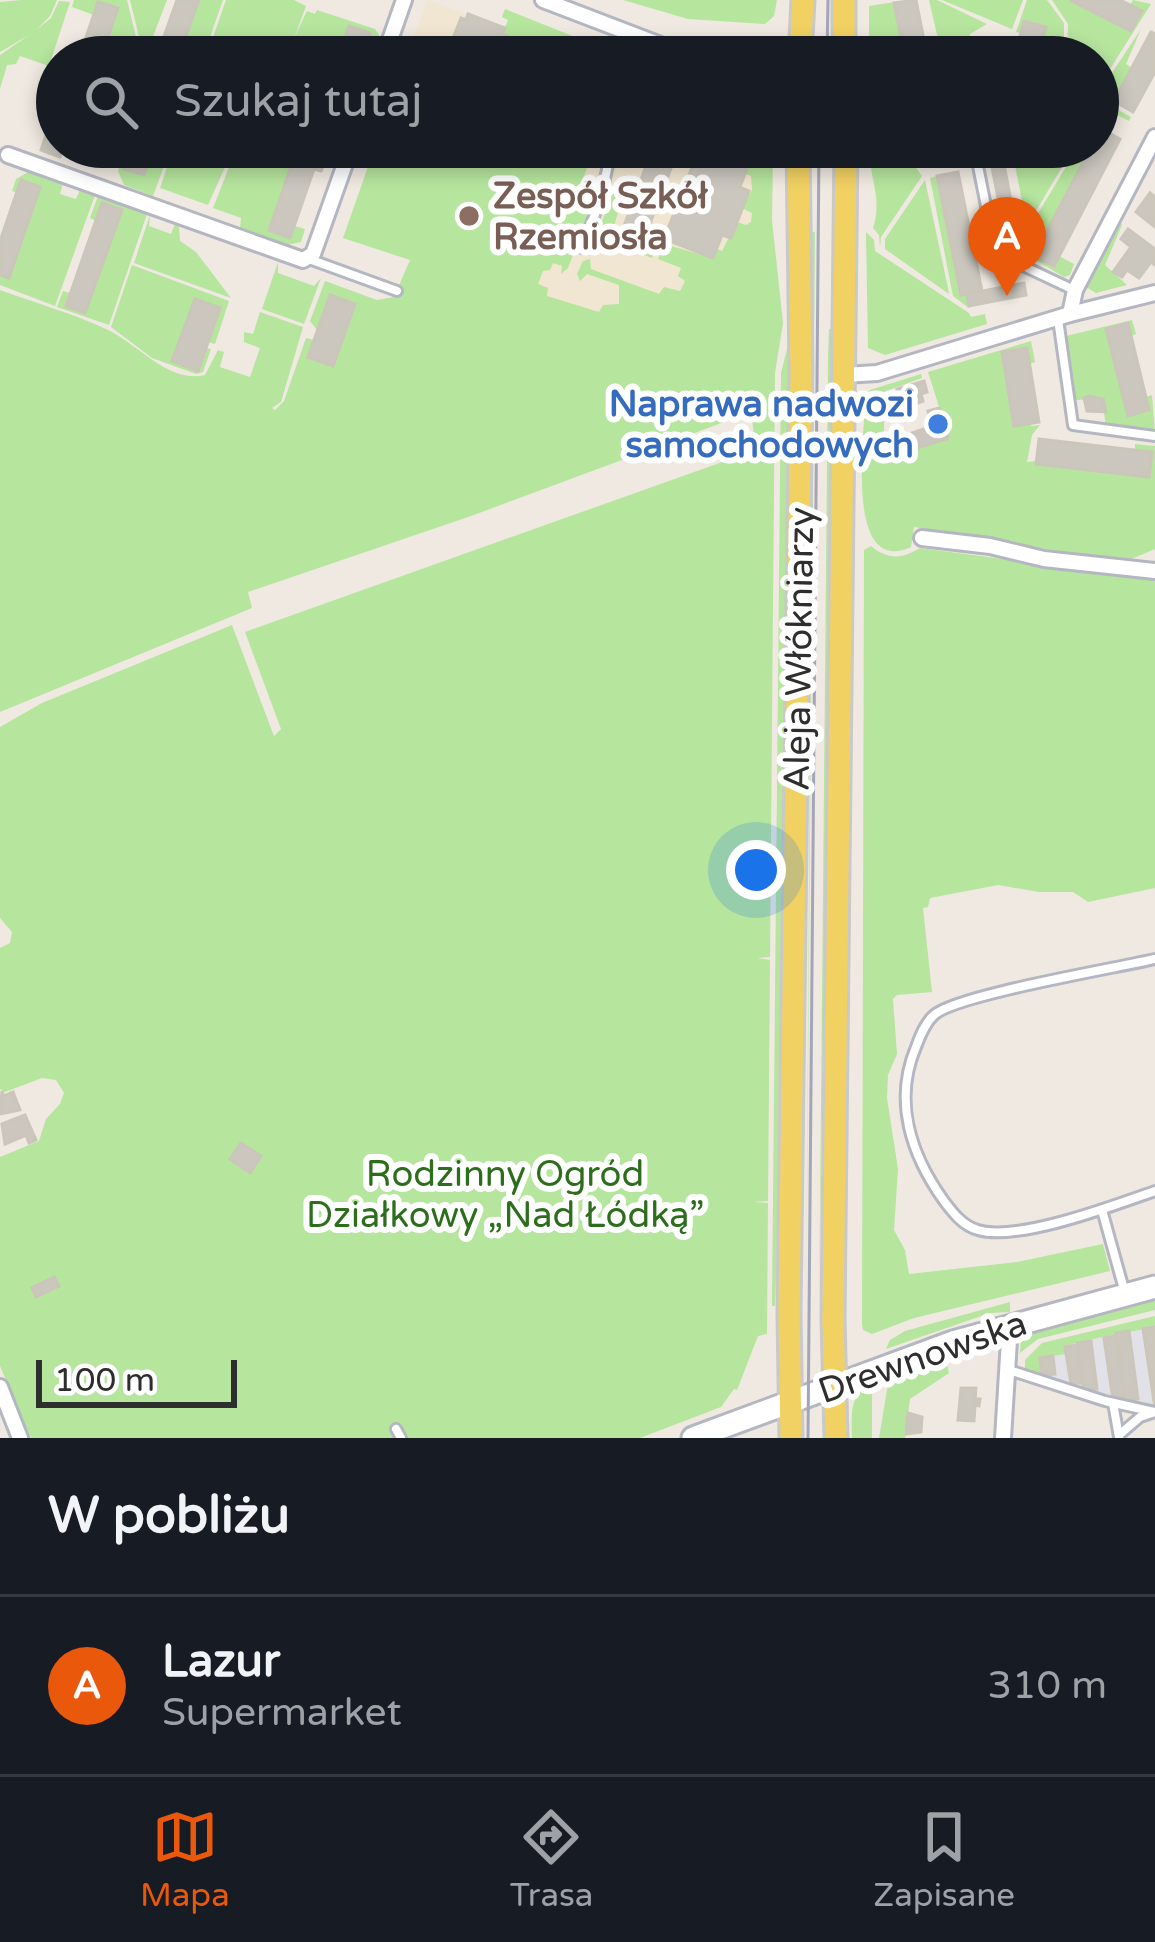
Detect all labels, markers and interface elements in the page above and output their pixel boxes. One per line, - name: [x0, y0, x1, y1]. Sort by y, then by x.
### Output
- search box: [36, 36, 1119, 168]
- icon: search: [78, 69, 144, 135]
- text: Szukaj tutaj: [174, 75, 423, 129]
- place label: Zespół Szkół Rzemiosła: [493, 175, 708, 259]
- pin: A: [968, 197, 1046, 296]
- marker: Zespół Szkół Rzemiosła: [456, 203, 482, 229]
- place label: Naprawa nadwozi samochodowych: [609, 383, 914, 467]
- marker: Naprawa nadwozi samochodowych: [925, 411, 951, 437]
- street label: Aleja Włókniarzy: [776, 507, 823, 791]
- your location: [726, 840, 786, 900]
- park label: Rodzinny Ogród Działkowy „Nad Łódką”: [306, 1153, 704, 1237]
- street label: Drewnowska: [813, 1302, 1032, 1413]
- scale bar: [36, 1354, 237, 1407]
- text: 100 m: [54, 1361, 155, 1400]
- text: W pobliżu: [48, 1485, 290, 1547]
- text: Lazur: [162, 1635, 280, 1689]
- text: A: [72, 1662, 102, 1709]
- text: 310 m: [988, 1662, 1107, 1709]
- text: Supermarket: [162, 1689, 402, 1736]
- tab: Mapa: [140, 1804, 230, 1915]
- tab: Trasa: [510, 1804, 593, 1915]
- tab: Zapisane: [873, 1804, 1015, 1915]

